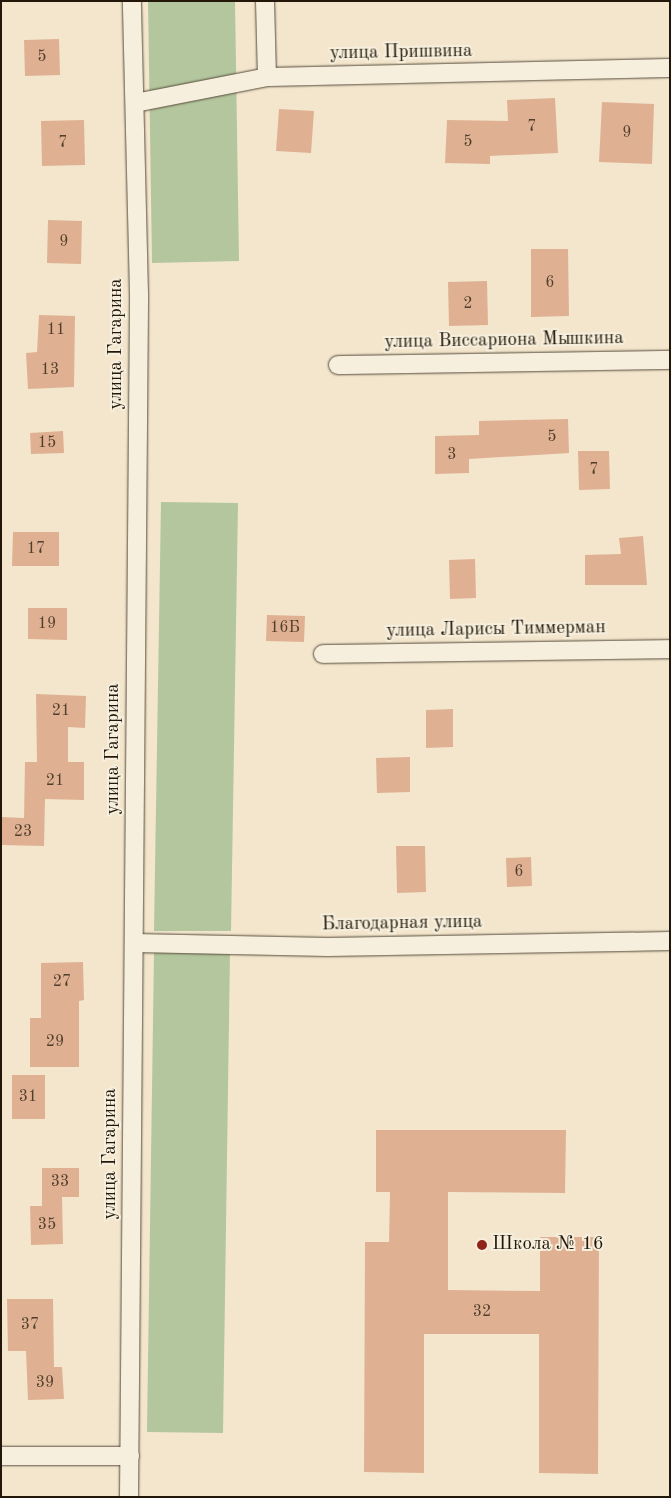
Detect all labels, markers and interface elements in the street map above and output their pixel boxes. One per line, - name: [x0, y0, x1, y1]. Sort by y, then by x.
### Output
- street label: улица Пришвина: [330, 40, 472, 66]
- house number: 5: [37, 47, 47, 67]
- house number: 7: [527, 117, 537, 137]
- house number: 9: [622, 123, 632, 143]
- house number: 5: [463, 132, 473, 152]
- house number: 7: [58, 133, 68, 153]
- house number: 9: [59, 232, 69, 252]
- house number: 6: [545, 273, 555, 293]
- street label: улица Гагарина: [106, 278, 128, 410]
- house number: 2: [463, 294, 473, 314]
- house number: 11: [47, 320, 65, 340]
- street label: улица Виссариона Мышкина: [384, 328, 624, 354]
- house number: 13: [41, 360, 59, 380]
- house number: 5: [547, 427, 557, 447]
- house number: 15: [38, 433, 56, 453]
- house number: 3: [447, 445, 457, 465]
- house number: 7: [589, 460, 599, 480]
- house number: 17: [27, 539, 45, 559]
- house number: 19: [38, 614, 56, 634]
- street label: улица Ларисы Тиммерман: [386, 617, 606, 643]
- house number: 16Б: [270, 618, 300, 638]
- street label: улица Гагарина: [103, 683, 125, 815]
- house number: 21: [52, 701, 70, 721]
- house number: 21: [46, 771, 64, 791]
- house number: 23: [14, 822, 32, 842]
- house number: 6: [514, 862, 524, 882]
- street label: Благодарная улица: [321, 911, 483, 937]
- house number: 27: [53, 972, 71, 992]
- house number: 29: [46, 1032, 64, 1052]
- house number: 31: [19, 1087, 37, 1107]
- street label: улица Гагарина: [100, 1088, 122, 1220]
- house number: 33: [51, 1172, 69, 1192]
- house number: 35: [38, 1215, 56, 1235]
- place label: Школа № 16: [492, 1234, 604, 1256]
- marker: Школа № 16: [476, 1239, 488, 1251]
- house number: 32: [473, 1302, 491, 1322]
- house number: 37: [21, 1315, 39, 1335]
- house number: 39: [36, 1373, 54, 1393]

